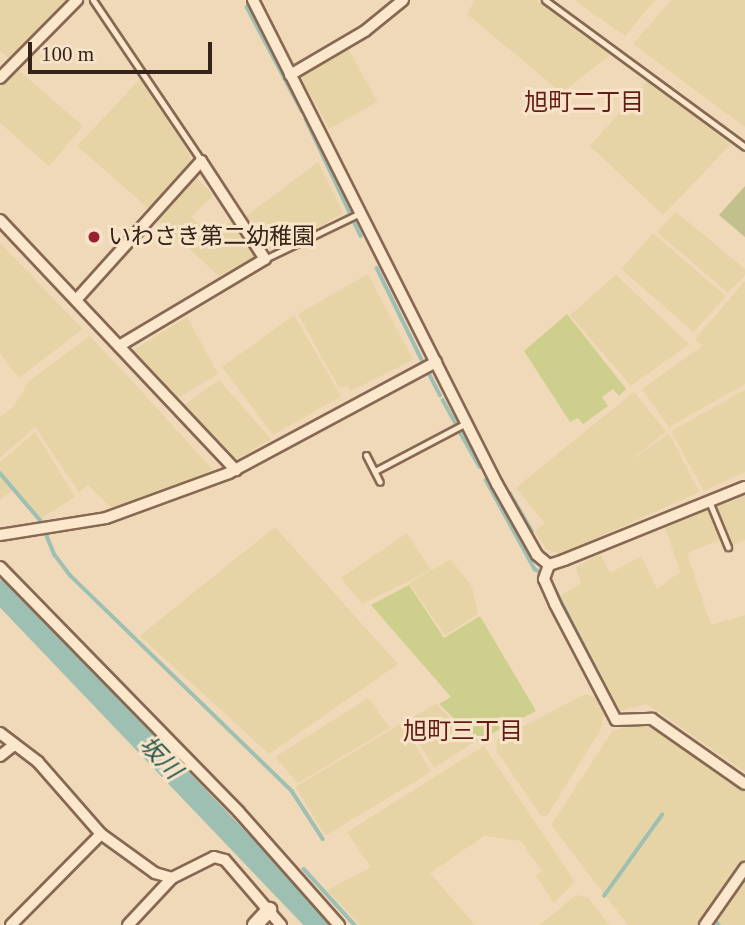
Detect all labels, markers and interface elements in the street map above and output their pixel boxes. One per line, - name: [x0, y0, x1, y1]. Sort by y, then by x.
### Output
- scale bar: [32, 28, 215, 72]
- text: 100 m: [41, 42, 94, 66]
- district label: 旭町二丁目: [524, 89, 644, 117]
- place label: いわさき第二幼稚園: [108, 223, 315, 251]
- marker: いわさき第二幼稚園: [86, 229, 102, 245]
- district label: 旭町三丁目: [403, 718, 523, 746]
- water label: 坂川: [133, 731, 187, 785]

